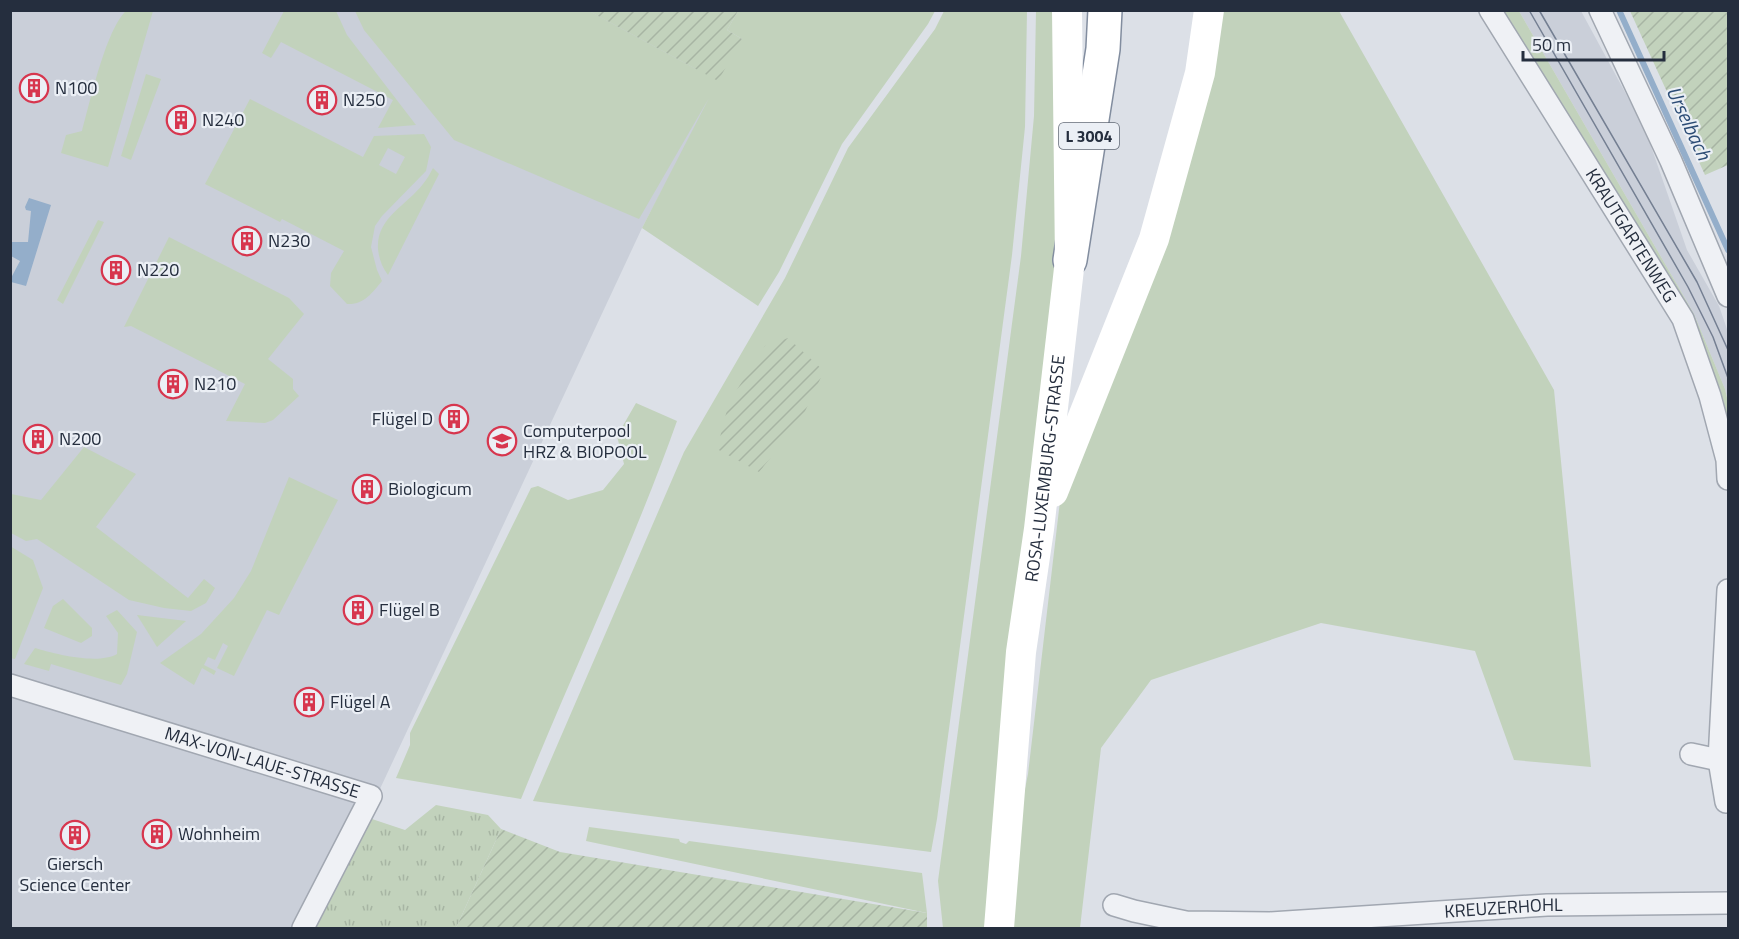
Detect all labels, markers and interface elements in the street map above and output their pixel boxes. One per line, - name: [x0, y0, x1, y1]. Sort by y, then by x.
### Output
- scale bar: [1523, 24, 1664, 62]
- text: 50 m: [1532, 31, 1571, 58]
- building icon: N100: [18, 72, 50, 104]
- place label: N100: [55, 74, 97, 101]
- water label: Urselbach: [1659, 81, 1720, 166]
- building icon: N250: [306, 84, 338, 116]
- place label: N250: [343, 86, 385, 113]
- building icon: N240: [165, 104, 197, 136]
- place label: N240: [202, 106, 244, 133]
- road number: L 3004: [1059, 123, 1119, 149]
- street label: KRAUTGARTENWEG: [1579, 163, 1684, 308]
- building icon: N230: [231, 225, 263, 257]
- place label: N230: [268, 227, 310, 254]
- building icon: N220: [100, 254, 132, 286]
- place label: N220: [137, 256, 179, 283]
- street label: ROSA-LUXEMBURG-STRASSE: [1017, 353, 1072, 584]
- building icon: N210: [157, 368, 189, 400]
- place label: N210: [194, 370, 236, 397]
- building icon: Flügel D: [438, 403, 470, 435]
- place label: Flügel D: [372, 405, 433, 432]
- place label: Computerpool HRZ & BIOPOOL: [523, 417, 647, 465]
- building icon: N200: [22, 423, 54, 455]
- place label: N200: [59, 425, 101, 452]
- school or university icon: Computerpool HRZ & BIOPOOL: [486, 425, 518, 457]
- building icon: Biologicum: [351, 473, 383, 505]
- place label: Biologicum: [388, 475, 472, 502]
- building icon: Flügel B: [342, 594, 374, 626]
- place label: Flügel B: [379, 596, 440, 623]
- building icon: Flügel A: [293, 686, 325, 718]
- place label: Flügel A: [330, 688, 391, 715]
- street label: MAX-VON-LAUE-STRASSE: [162, 719, 363, 805]
- building icon: Wohnheim: [141, 818, 173, 850]
- building icon: Giersch Science Center: [59, 819, 91, 851]
- place label: Wohnheim: [178, 820, 260, 847]
- place label: Giersch Science Center: [19, 850, 131, 898]
- street label: KREUZERHOHL: [1443, 891, 1563, 925]

